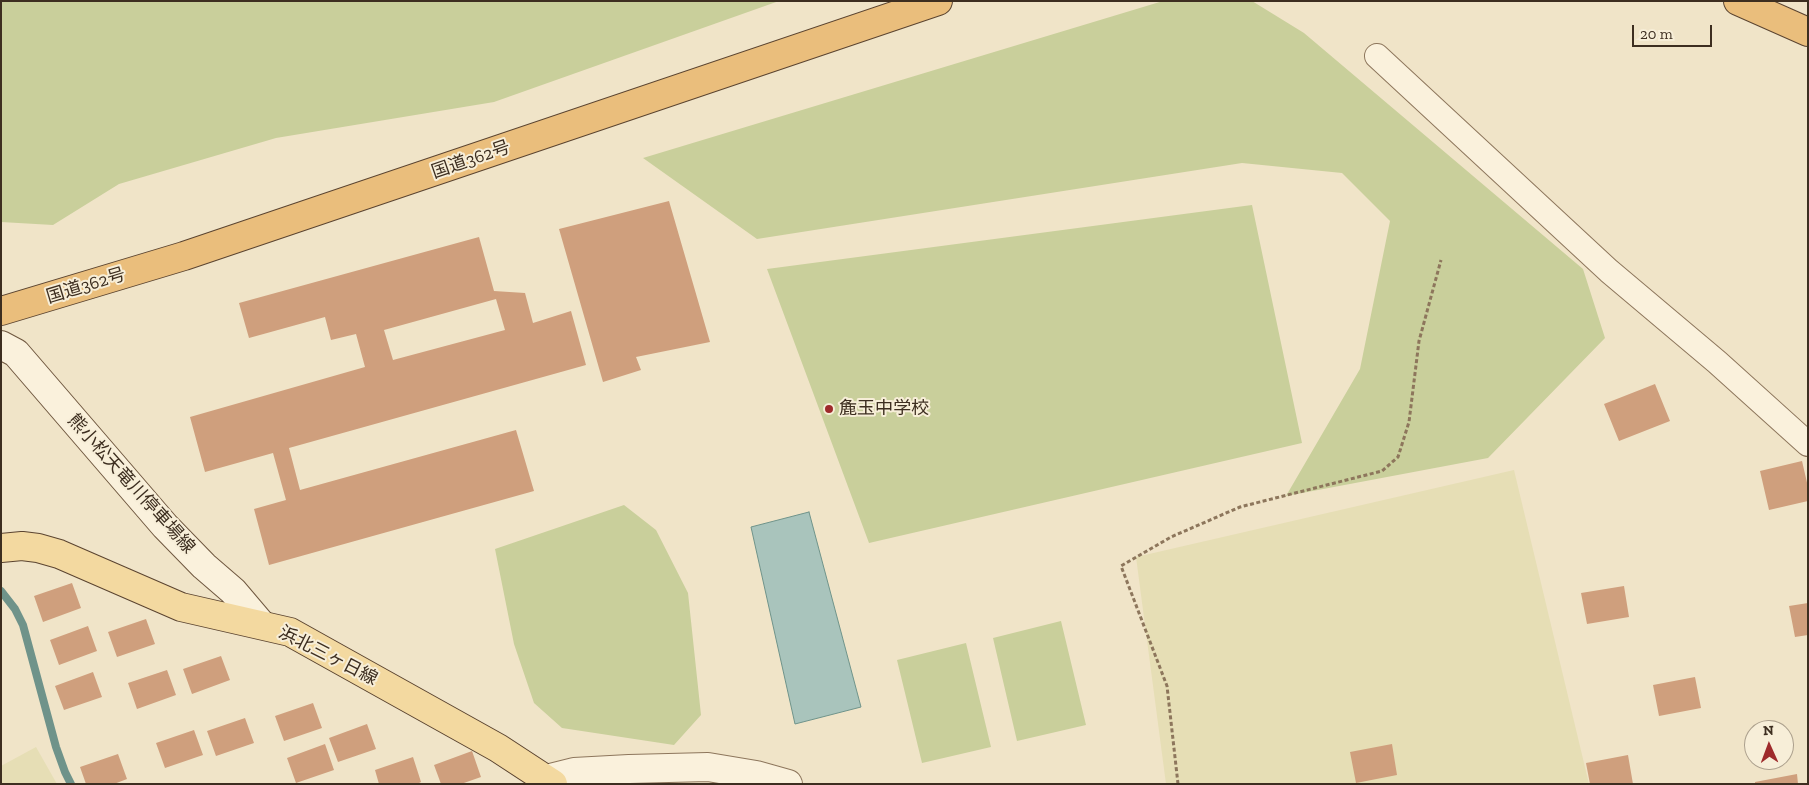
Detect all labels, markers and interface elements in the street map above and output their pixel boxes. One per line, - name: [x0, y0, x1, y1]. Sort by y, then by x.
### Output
- scale bar: [1634, 15, 1714, 47]
- text: 20 m: [1640, 25, 1673, 43]
- street label: 国道362号: [429, 137, 513, 183]
- street label: 国道362号: [44, 264, 128, 308]
- place label: 麁玉中学校: [839, 398, 929, 420]
- marker: 麁玉中学校: [823, 403, 835, 415]
- street label: 熊小松天竜川停車場線: [63, 410, 199, 558]
- street label: 浜北三ヶ日線: [275, 622, 381, 690]
- north arrow: [1744, 720, 1794, 770]
- text: N: [1763, 722, 1774, 739]

